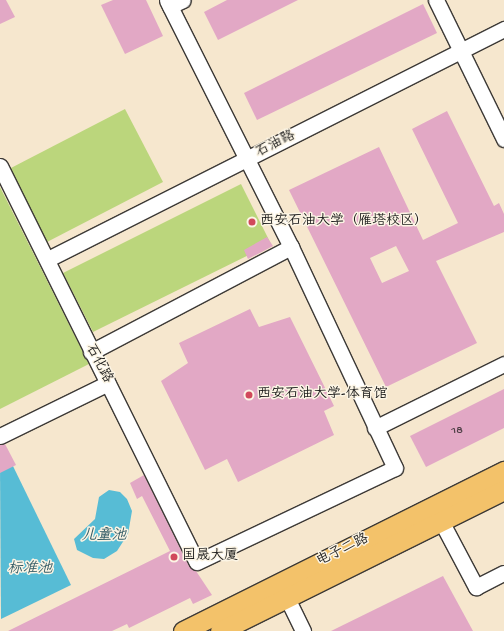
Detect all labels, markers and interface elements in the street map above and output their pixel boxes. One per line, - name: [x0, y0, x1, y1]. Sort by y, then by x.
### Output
- street label: 石油路: [253, 128, 299, 162]
- place label: 西安石油大学（雁塔校区）: [260, 214, 428, 230]
- marker: 西安石油大学（雁塔校区）: [247, 217, 257, 227]
- street label: 石化路: [81, 342, 115, 386]
- place label: 西安石油大学-体育馆: [257, 387, 387, 403]
- marker: 西安石油大学-体育馆: [244, 390, 254, 400]
- house number: 18: [451, 425, 463, 439]
- water label: 儿童池: [82, 528, 126, 546]
- street label: 电子二路: [314, 531, 372, 571]
- place label: 国晟大厦: [182, 549, 238, 565]
- marker: 国晟大厦: [169, 552, 179, 562]
- water label: 标准池: [8, 561, 52, 579]

